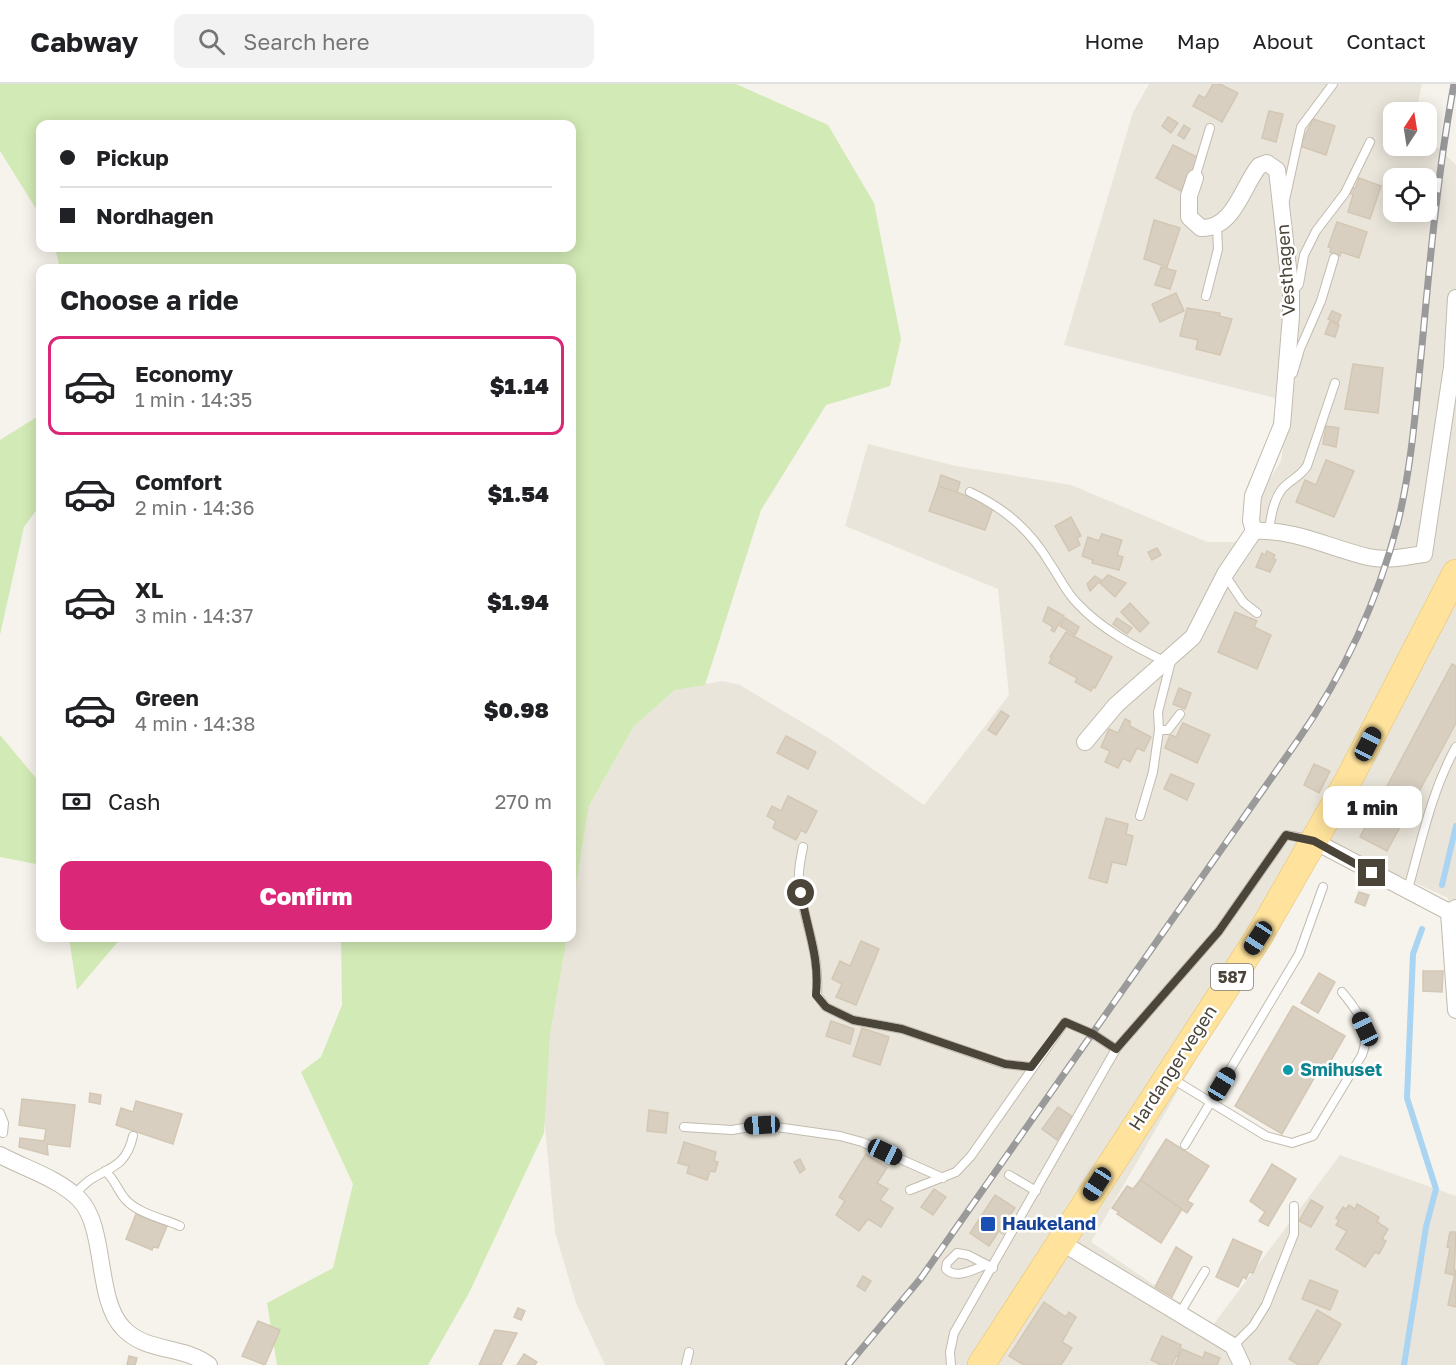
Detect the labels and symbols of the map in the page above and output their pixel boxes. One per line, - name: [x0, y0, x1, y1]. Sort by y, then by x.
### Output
- north arrow: [1383, 102, 1437, 156]
- street label: Vesthagen: [1271, 223, 1299, 317]
- car: [1352, 724, 1384, 764]
- callout: 1 min: [1322, 786, 1422, 828]
- route end: [1358, 859, 1385, 886]
- route start: [787, 879, 814, 906]
- car: [1241, 918, 1275, 958]
- road number: 587: [1211, 964, 1253, 990]
- street label: Hardangervegen: [1124, 1001, 1221, 1134]
- car: [1349, 1009, 1381, 1049]
- place label: Smihuset: [1300, 1058, 1382, 1080]
- marker: Smihuset: [1281, 1063, 1295, 1077]
- car: [1205, 1064, 1239, 1104]
- car: [744, 1115, 780, 1135]
- car: [865, 1136, 905, 1168]
- car: [1080, 1164, 1114, 1204]
- place label: Haukeland: [1002, 1212, 1096, 1234]
- marker: Haukeland: [979, 1215, 997, 1233]

